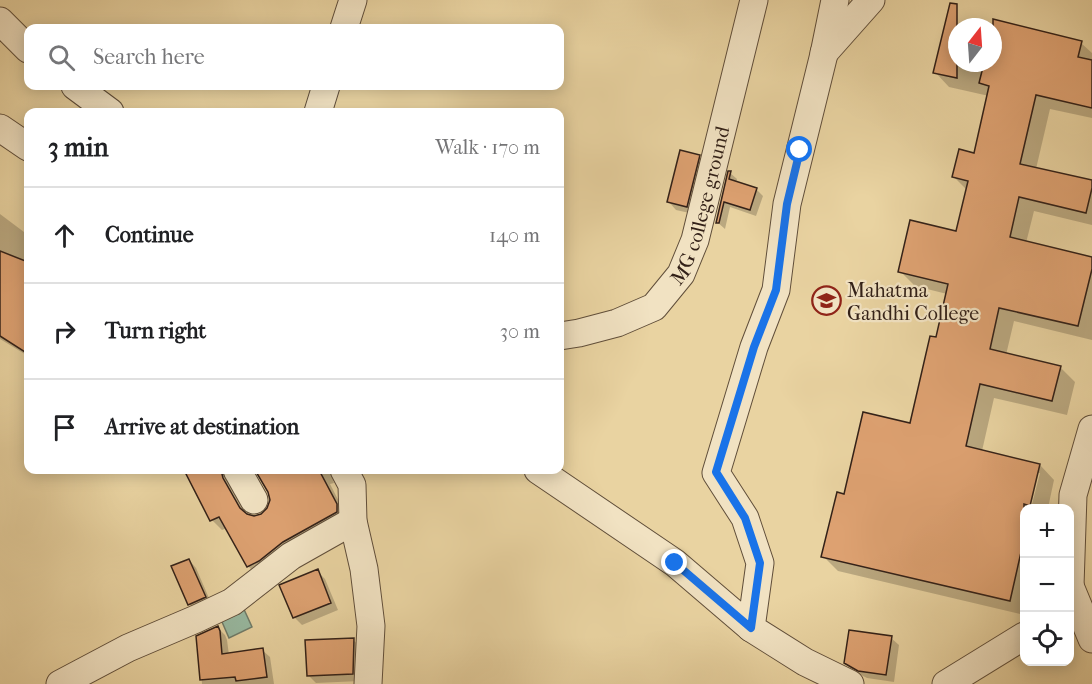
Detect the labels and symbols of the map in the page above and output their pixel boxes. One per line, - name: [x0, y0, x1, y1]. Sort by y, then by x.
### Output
- north arrow: [948, 18, 1002, 72]
- street label: MG college ground: [665, 123, 734, 289]
- route start: [786, 136, 812, 162]
- place label: Mahatma Gandhi College: [847, 279, 979, 325]
- school or university icon: Mahatma Gandhi College: [810, 285, 842, 317]
- route end: [661, 549, 687, 575]

